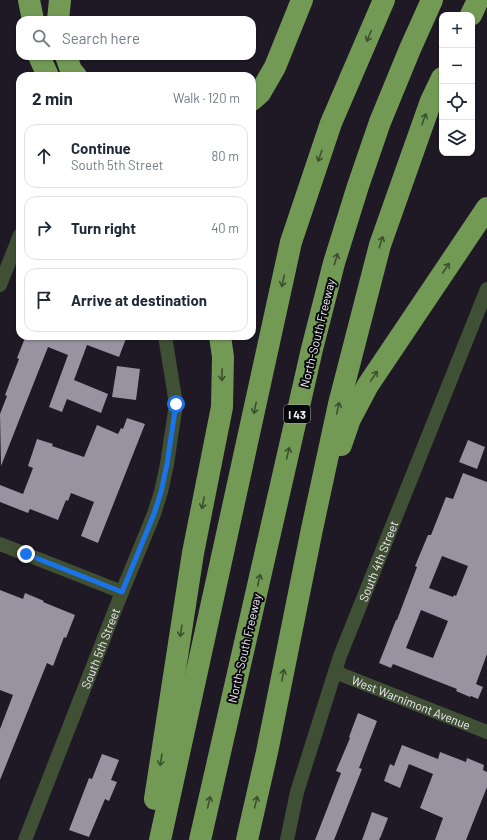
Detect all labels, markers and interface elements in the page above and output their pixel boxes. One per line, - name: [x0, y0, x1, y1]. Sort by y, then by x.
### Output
- map controls: [439, 12, 475, 156]
- button: +: [439, 12, 475, 48]
- search box: [16, 16, 256, 60]
- icon: search: [30, 27, 52, 49]
- text: Search here: [62, 29, 140, 47]
- one-way arrow: [365, 29, 372, 41]
- button: −: [439, 48, 475, 84]
- button: locate: [439, 84, 475, 120]
- text: 2 min: [32, 88, 73, 108]
- text: Walk · 120 m: [173, 90, 240, 106]
- one-way arrow: [421, 114, 429, 126]
- button: layers: [439, 120, 475, 156]
- text: Continue: [71, 139, 131, 157]
- icon: ahead: [33, 145, 55, 167]
- text: 80 m: [212, 148, 239, 164]
- one-way arrow: [316, 150, 323, 163]
- text: South 5th Street: [71, 157, 164, 173]
- icon: right: [33, 217, 55, 239]
- text: Turn right: [71, 219, 136, 237]
- text: 40 m: [211, 220, 239, 236]
- one-way arrow: [378, 236, 385, 249]
- one-way arrow: [333, 252, 340, 265]
- one-way arrow: [442, 263, 450, 274]
- one-way arrow: [278, 274, 286, 287]
- street label: North-South Freeway: [297, 277, 337, 389]
- icon: arrive: [33, 289, 55, 311]
- text: Arrive at destination: [71, 291, 207, 309]
- one-way arrow: [218, 368, 226, 381]
- one-way arrow: [370, 371, 378, 382]
- route start: [167, 395, 185, 413]
- one-way arrow: [250, 401, 258, 414]
- one-way arrow: [334, 402, 342, 415]
- road number: I 43: [284, 405, 310, 423]
- one-way arrow: [285, 447, 293, 460]
- one-way arrow: [199, 496, 207, 509]
- street label: South 4th Street: [356, 519, 401, 603]
- route end: [17, 545, 35, 563]
- one-way arrow: [256, 573, 264, 586]
- street label: North-South Freeway: [225, 592, 263, 704]
- street label: South 5th Street: [78, 606, 122, 691]
- one-way arrow: [177, 624, 185, 637]
- one-way arrow: [279, 669, 287, 682]
- street label: West Warnimont Avenue: [350, 672, 473, 732]
- one-way arrow: [157, 753, 165, 766]
- one-way arrow: [205, 796, 213, 809]
- one-way arrow: [252, 796, 260, 809]

